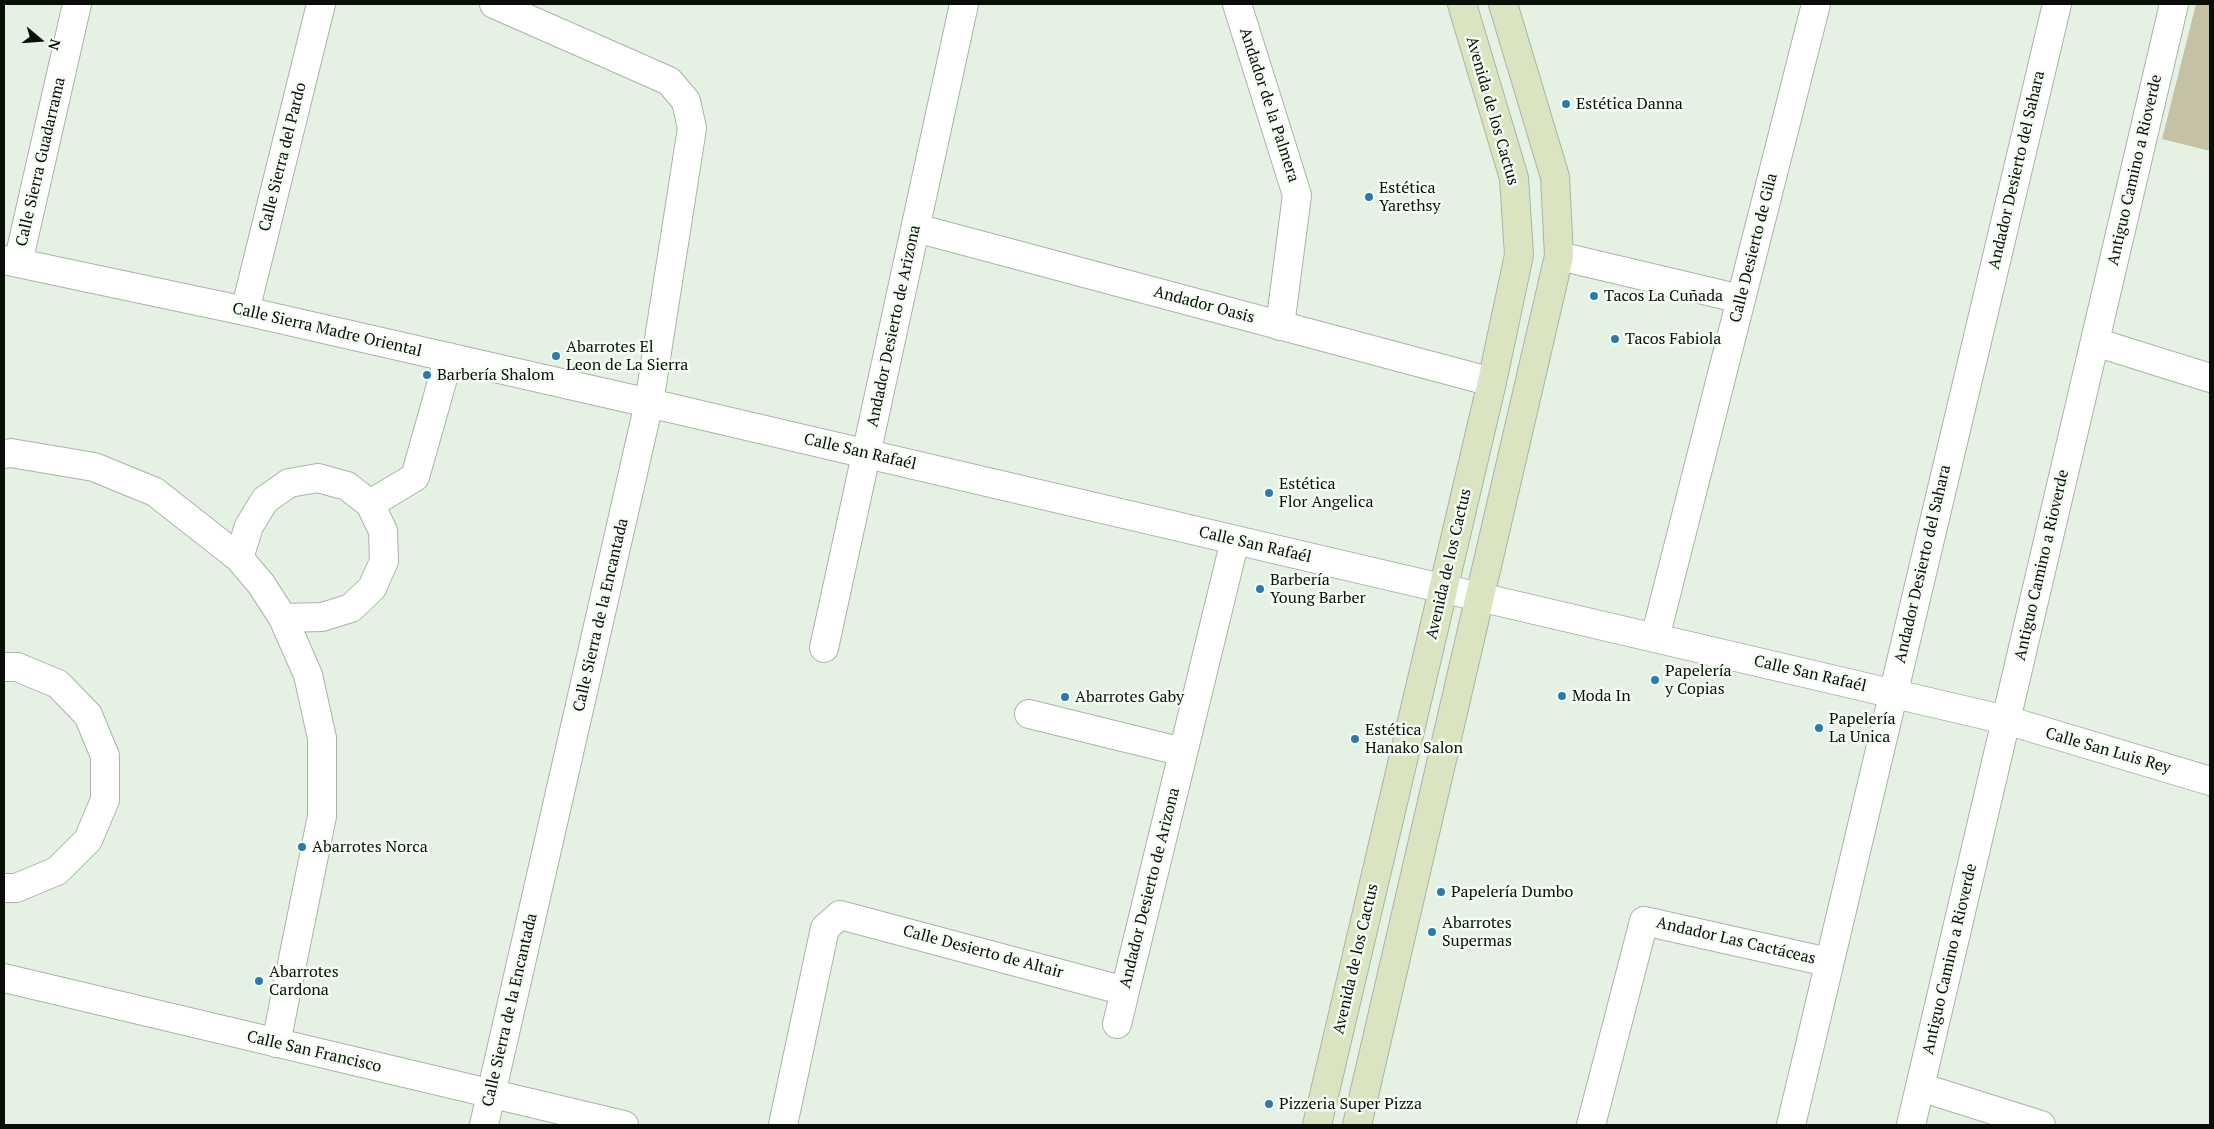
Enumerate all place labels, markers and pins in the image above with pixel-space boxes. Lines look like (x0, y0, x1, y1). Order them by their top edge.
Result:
place label: Estética Danna (1576, 94, 1683, 114)
marker: Estética Danna (1560, 98, 1572, 110)
place label: Estética Yarethsy (1379, 178, 1441, 216)
marker: Estética Yarethsy (1363, 191, 1375, 203)
place label: Tacos La Cuñada (1604, 286, 1723, 306)
marker: Tacos La Cuñada (1588, 290, 1600, 302)
place label: Tacos Fabiola (1625, 329, 1721, 349)
marker: Tacos Fabiola (1609, 333, 1621, 345)
place label: Abarrotes El Leon de La Sierra (566, 337, 688, 375)
marker: Abarrotes El Leon de La Sierra (550, 350, 562, 362)
place label: Barbería Shalom (437, 365, 554, 385)
marker: Barbería Shalom (421, 369, 433, 381)
place label: Estética Flor Angelica (1279, 474, 1373, 512)
marker: Estética Flor Angelica (1263, 487, 1275, 499)
place label: Barbería Young Barber (1270, 570, 1366, 608)
marker: Barbería Young Barber (1254, 583, 1266, 595)
place label: Papelería y Copias (1665, 661, 1732, 699)
marker: Papelería y Copias (1649, 674, 1661, 686)
place label: Moda In (1572, 686, 1631, 706)
place label: Abarrotes Gaby (1075, 687, 1184, 707)
marker: Moda In (1556, 690, 1568, 702)
marker: Abarrotes Gaby (1059, 691, 1071, 703)
place label: Papelería La Unica (1829, 709, 1896, 747)
place label: Estética Hanako Salon (1365, 720, 1463, 758)
marker: Papelería La Unica (1813, 722, 1825, 734)
marker: Estética Hanako Salon (1349, 733, 1361, 745)
place label: Abarrotes Norca (312, 837, 428, 857)
marker: Abarrotes Norca (296, 841, 308, 853)
place label: Papelería Dumbo (1451, 882, 1573, 902)
marker: Papelería Dumbo (1435, 886, 1447, 898)
place label: Abarrotes Supermas (1442, 913, 1512, 951)
marker: Abarrotes Supermas (1426, 926, 1438, 938)
place label: Abarrotes Cardona (269, 962, 339, 1000)
marker: Abarrotes Cardona (253, 975, 265, 987)
place label: Pizzeria Super Pizza (1279, 1094, 1422, 1114)
marker: Pizzeria Super Pizza (1263, 1098, 1275, 1110)

